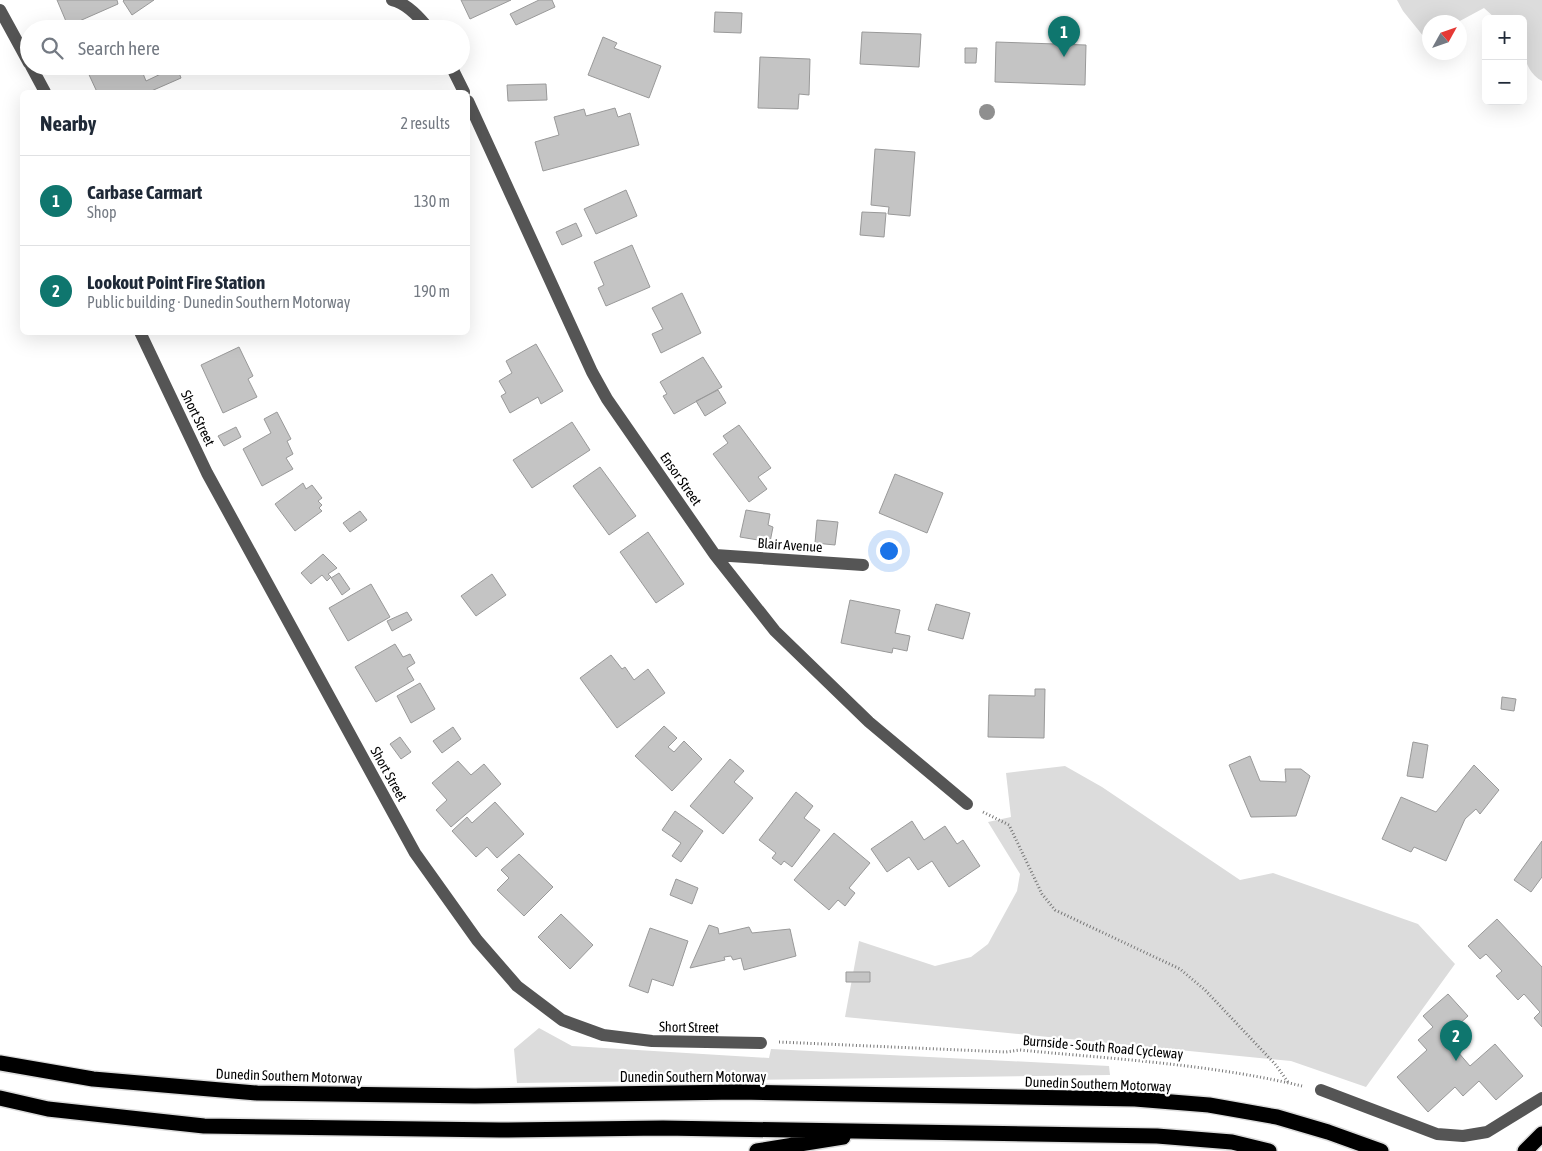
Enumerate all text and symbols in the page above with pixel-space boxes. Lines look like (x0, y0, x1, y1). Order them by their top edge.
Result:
north arrow (1422, 15, 1467, 60)
map controls (1482, 15, 1527, 105)
button: + (1482, 15, 1527, 60)
pin: 1 (1048, 16, 1080, 57)
search box (20, 20, 470, 75)
icon: search (38, 34, 66, 62)
text: Search here (78, 37, 160, 59)
button: − (1482, 60, 1527, 105)
text: Nearby (40, 111, 96, 135)
text: 2 results (400, 114, 450, 132)
text: Carbase Carmart (87, 181, 202, 203)
text: 1 (52, 192, 60, 210)
text: 130 m (414, 192, 450, 210)
text: Shop (87, 203, 117, 221)
text: Lookout Point Fire Station (87, 271, 265, 293)
text: 2 (52, 282, 60, 300)
text: 190 m (414, 282, 450, 300)
text: Public building · Dunedin Southern Motorway (87, 293, 350, 311)
street label: Short Street (178, 388, 218, 448)
street label: Ensor Street (657, 449, 705, 509)
street label: Blair Avenue (757, 535, 823, 555)
your location (876, 538, 902, 564)
street label: Short Street (367, 744, 411, 804)
street label: Short Street (659, 1018, 719, 1036)
pin: 2 (1440, 1020, 1472, 1061)
street label: Burnside - South Road Cycleway (1022, 1032, 1184, 1062)
street label: Dunedin Southern Motorway (215, 1065, 363, 1087)
street label: Dunedin Southern Motorway (620, 1069, 766, 1085)
street label: Dunedin Southern Motorway (1024, 1073, 1172, 1095)

